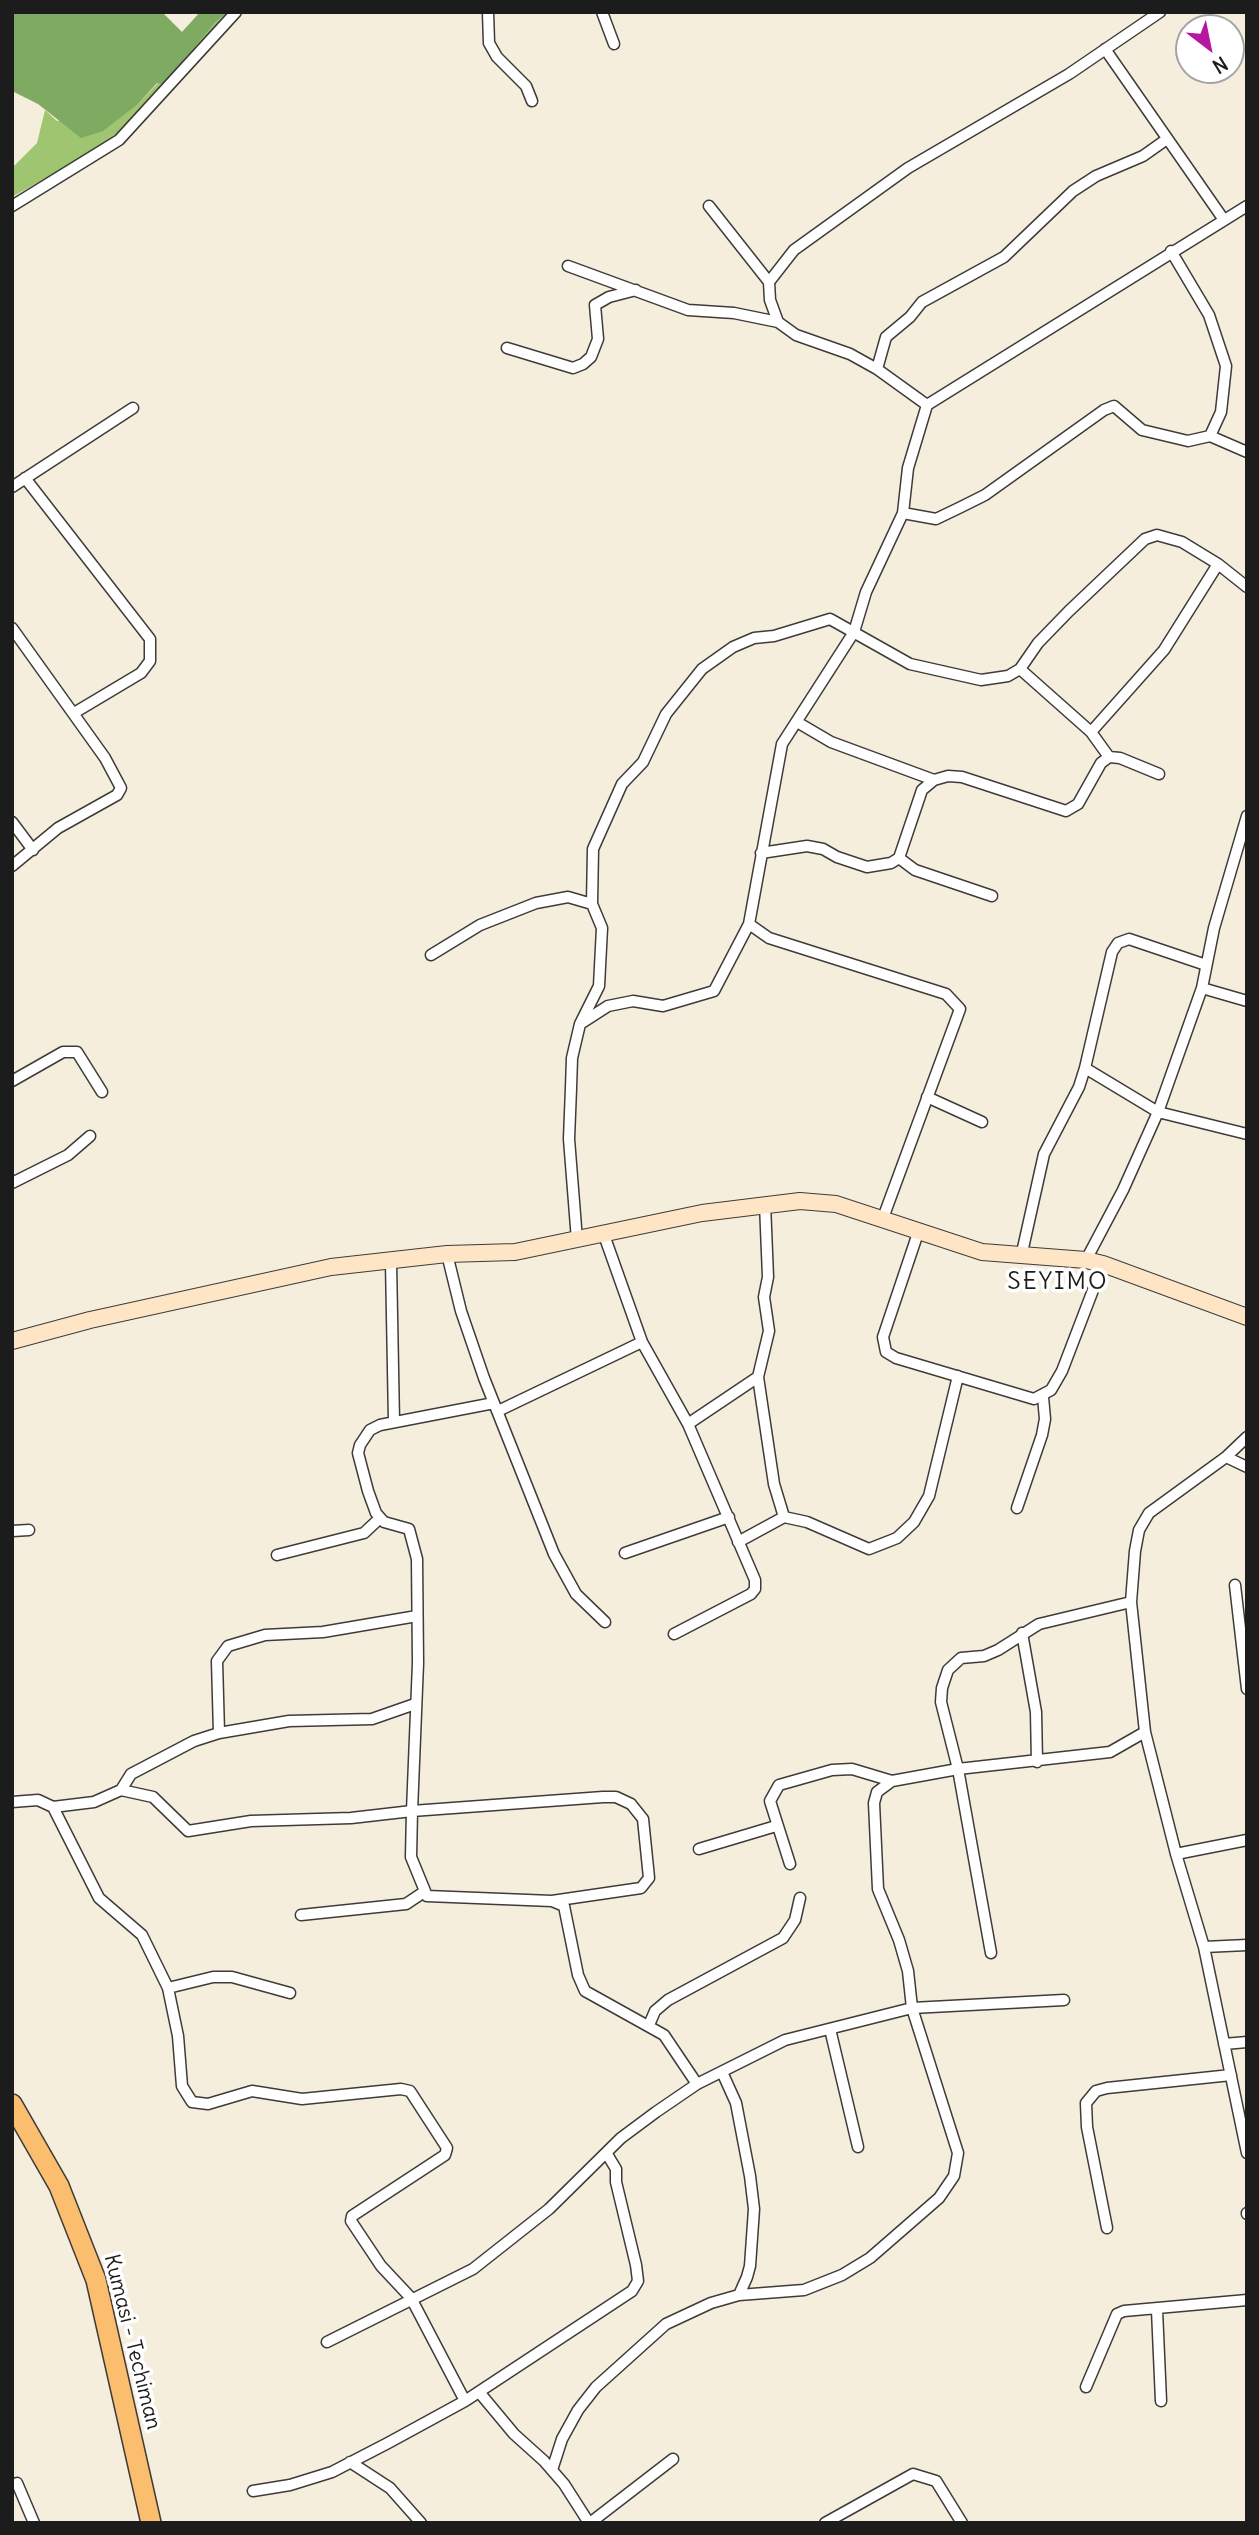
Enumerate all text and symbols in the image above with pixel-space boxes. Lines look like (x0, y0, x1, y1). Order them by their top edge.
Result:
north arrow (1175, 14, 1245, 84)
text: N (1208, 51, 1232, 79)
district label: SEYIMO (1008, 1268, 1108, 1296)
street label: Kumasi - Techiman (98, 2252, 166, 2432)

